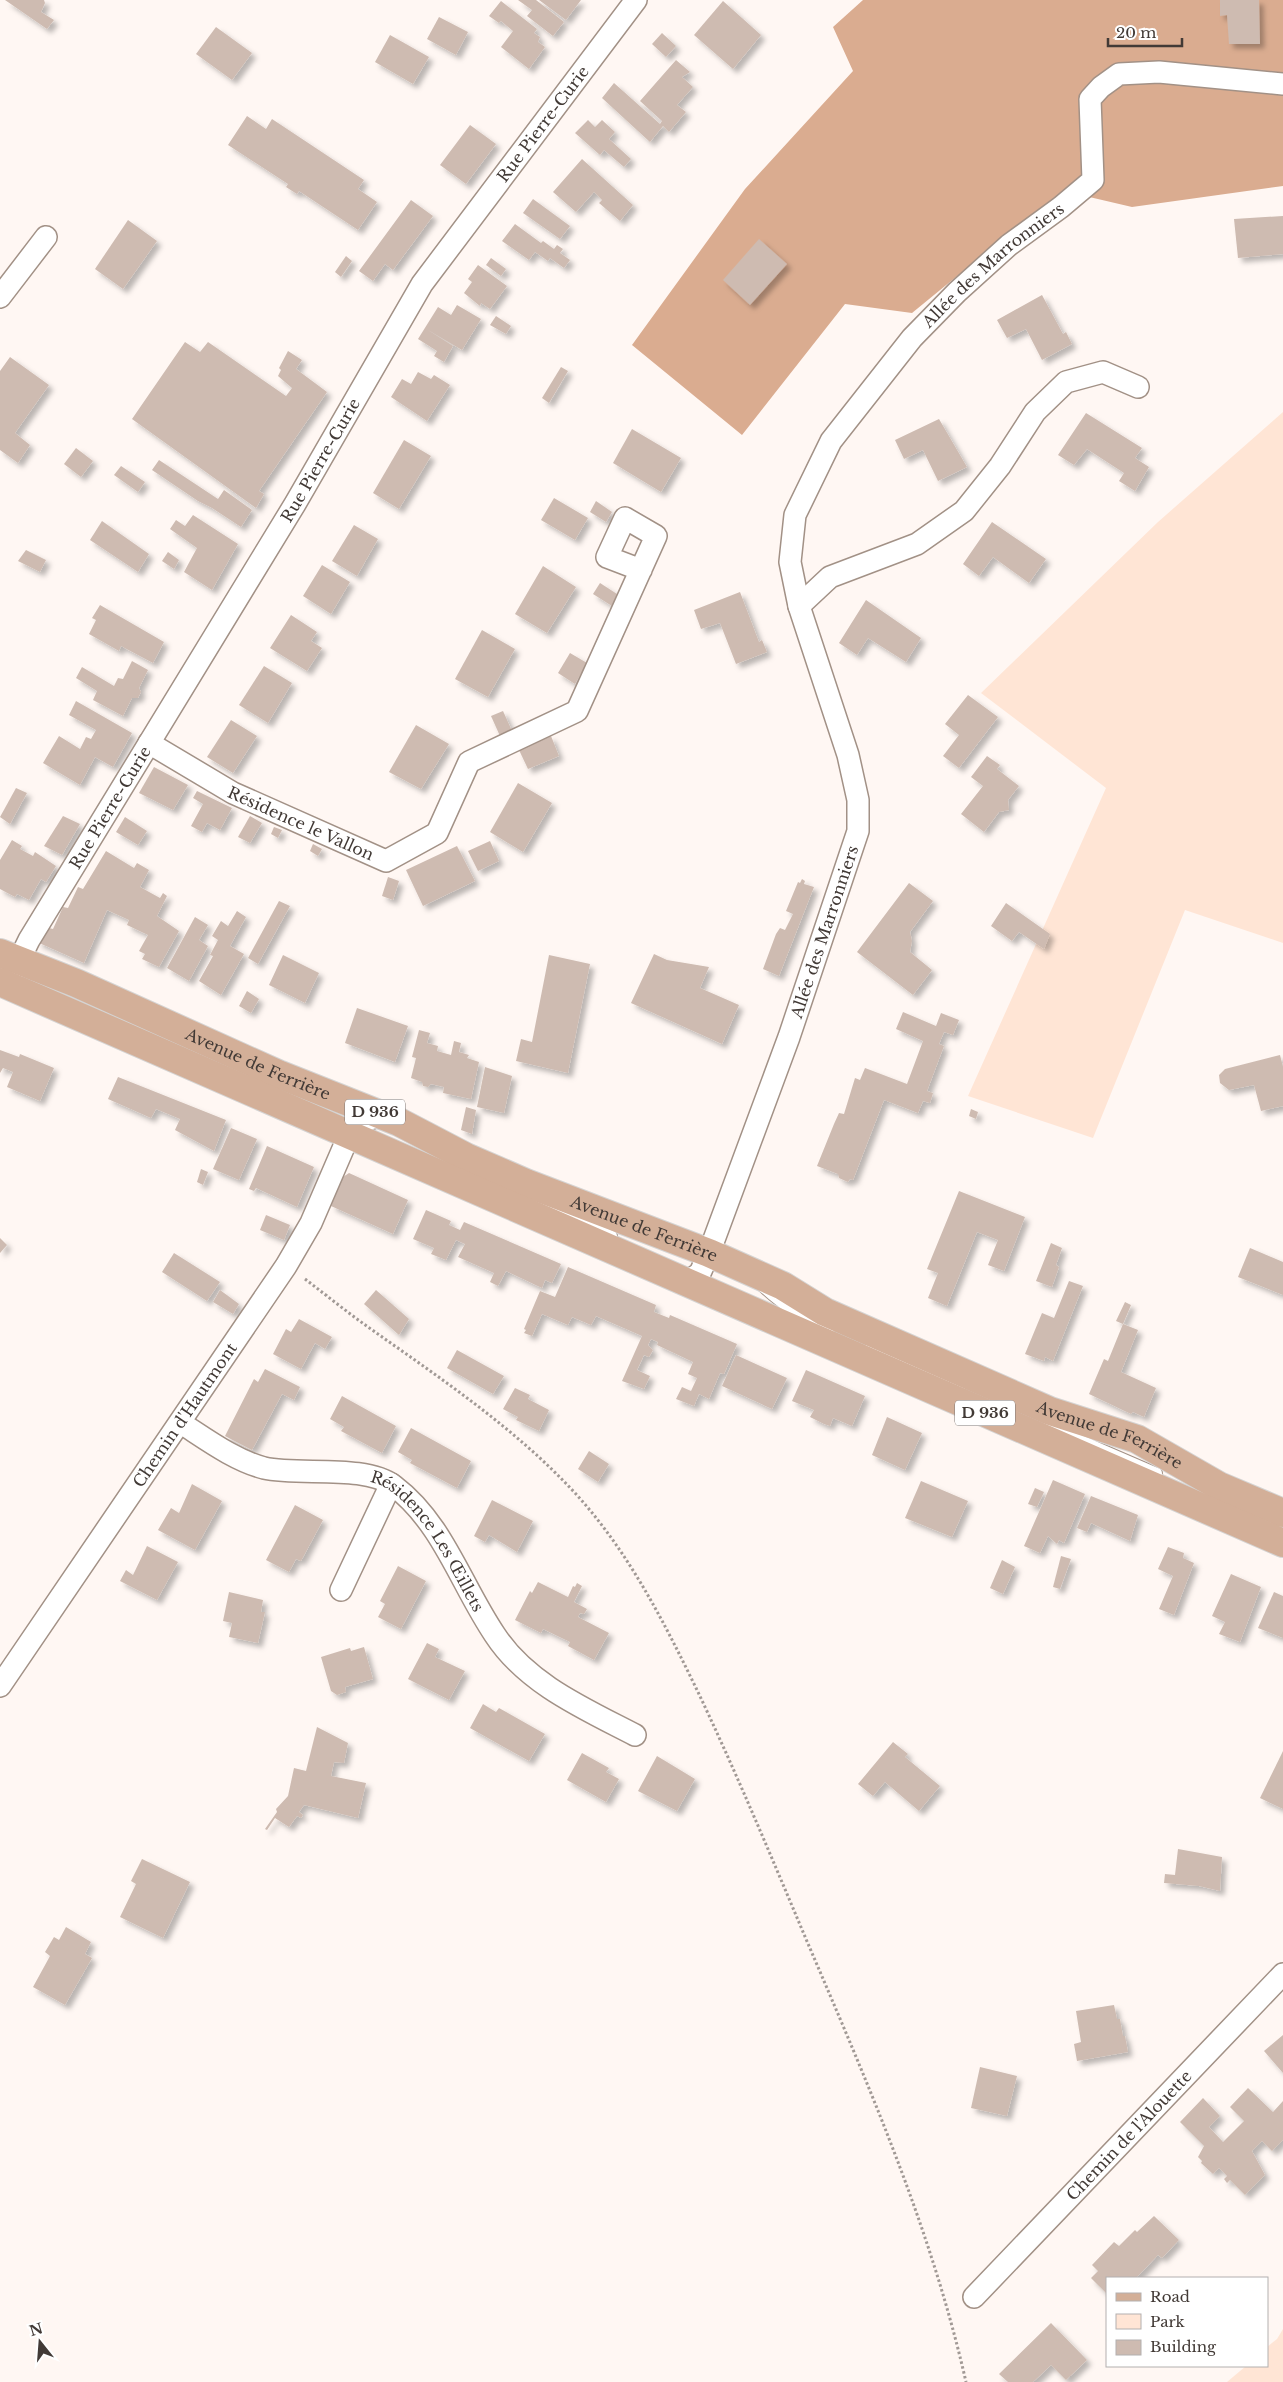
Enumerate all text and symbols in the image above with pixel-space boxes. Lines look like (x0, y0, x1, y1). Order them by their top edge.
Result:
scale bar (1108, 15, 1182, 47)
text: 20 m (1116, 23, 1156, 42)
street label: Rue Pierre-Curie (492, 62, 593, 186)
street label: Allée des Marronniers (917, 198, 1068, 332)
street label: Rue Pierre-Curie (276, 394, 364, 526)
street label: Rue Pierre-Curie (65, 742, 155, 873)
street label: Résidence le Vallon (225, 782, 377, 864)
street label: Allée des Marronniers (786, 843, 862, 1022)
street label: Avenue de Ferrière (182, 1023, 333, 1104)
road number: D 936 (345, 1100, 405, 1124)
street label: Avenue de Ferrière (567, 1191, 721, 1266)
street label: Chemin d'Hautmont (128, 1339, 241, 1491)
street label: Avenue de Ferrière (1033, 1396, 1186, 1473)
road number: D 936 (955, 1400, 1015, 1426)
street label: Résidence Les Œillets (368, 1466, 488, 1615)
street label: Chemin de l'Alouette (1062, 2066, 1196, 2204)
legend (1106, 2277, 1268, 2367)
text: Road (1150, 2287, 1190, 2306)
text: Park (1150, 2312, 1186, 2331)
north arrow (15, 2317, 65, 2367)
text: N (27, 2319, 45, 2340)
text: Building (1150, 2337, 1217, 2356)

